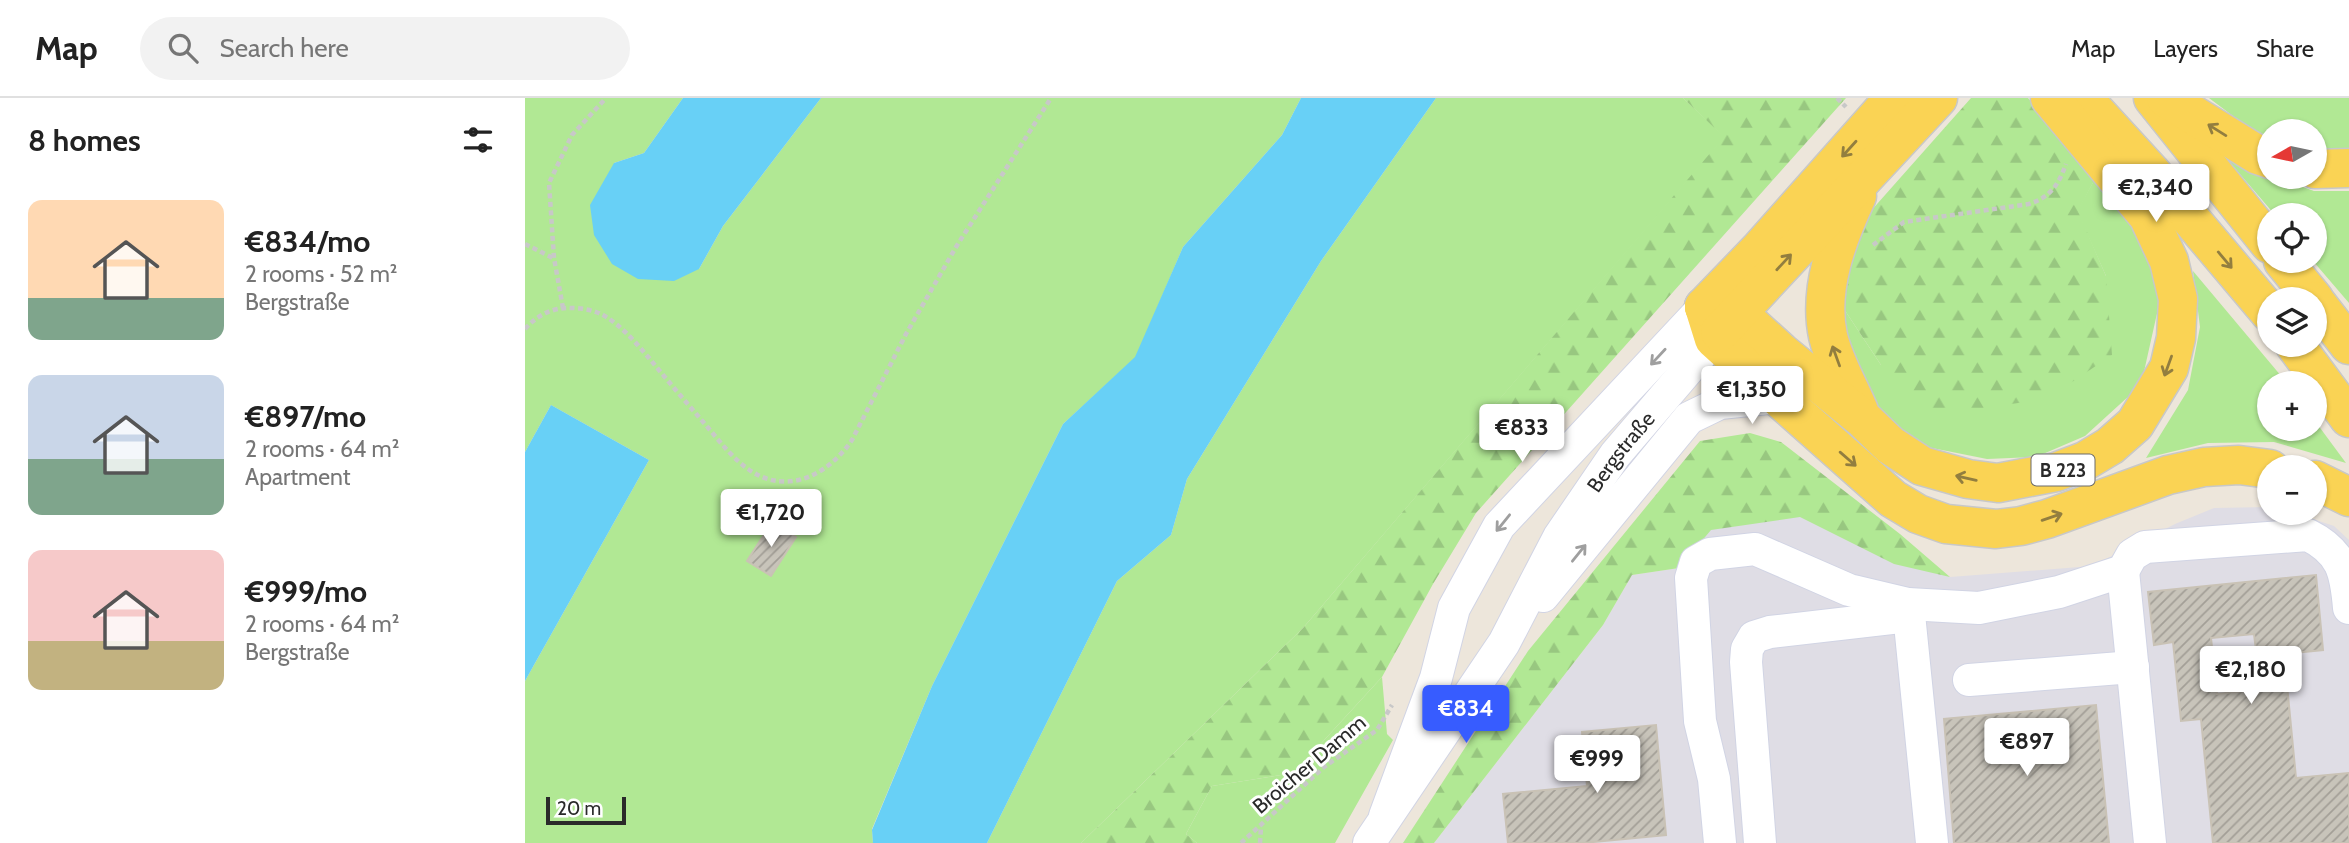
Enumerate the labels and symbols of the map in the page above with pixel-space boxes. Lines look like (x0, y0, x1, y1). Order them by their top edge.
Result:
north arrow (2257, 119, 2327, 189)
one-way arrow (2208, 122, 2228, 136)
one-way arrow (1841, 140, 1857, 158)
pin: €2,340 (2099, 164, 2213, 224)
one-way arrow (2217, 250, 2233, 268)
one-way arrow (1775, 254, 1792, 271)
one-way arrow (1828, 346, 1841, 368)
one-way arrow (1649, 348, 1666, 365)
one-way arrow (2161, 355, 2173, 376)
pin: €1,350 (1695, 366, 1809, 426)
pin: €833 (1481, 404, 1563, 464)
street label: Bergstraße (1581, 406, 1660, 497)
one-way arrow (1839, 450, 1856, 467)
road number: B 223 (2031, 454, 2095, 486)
one-way arrow (1955, 471, 1978, 484)
pin: €1,720 (714, 490, 828, 549)
one-way arrow (2041, 510, 2063, 522)
one-way arrow (1495, 514, 1511, 532)
one-way arrow (1571, 544, 1586, 562)
pin: €2,180 (2194, 646, 2308, 706)
pin: €834 (1425, 686, 1507, 745)
street label: Broicher Damm (1247, 709, 1371, 819)
pin: €897 (1986, 718, 2068, 778)
pin: €999 (1556, 736, 1638, 795)
scale bar (546, 794, 627, 826)

